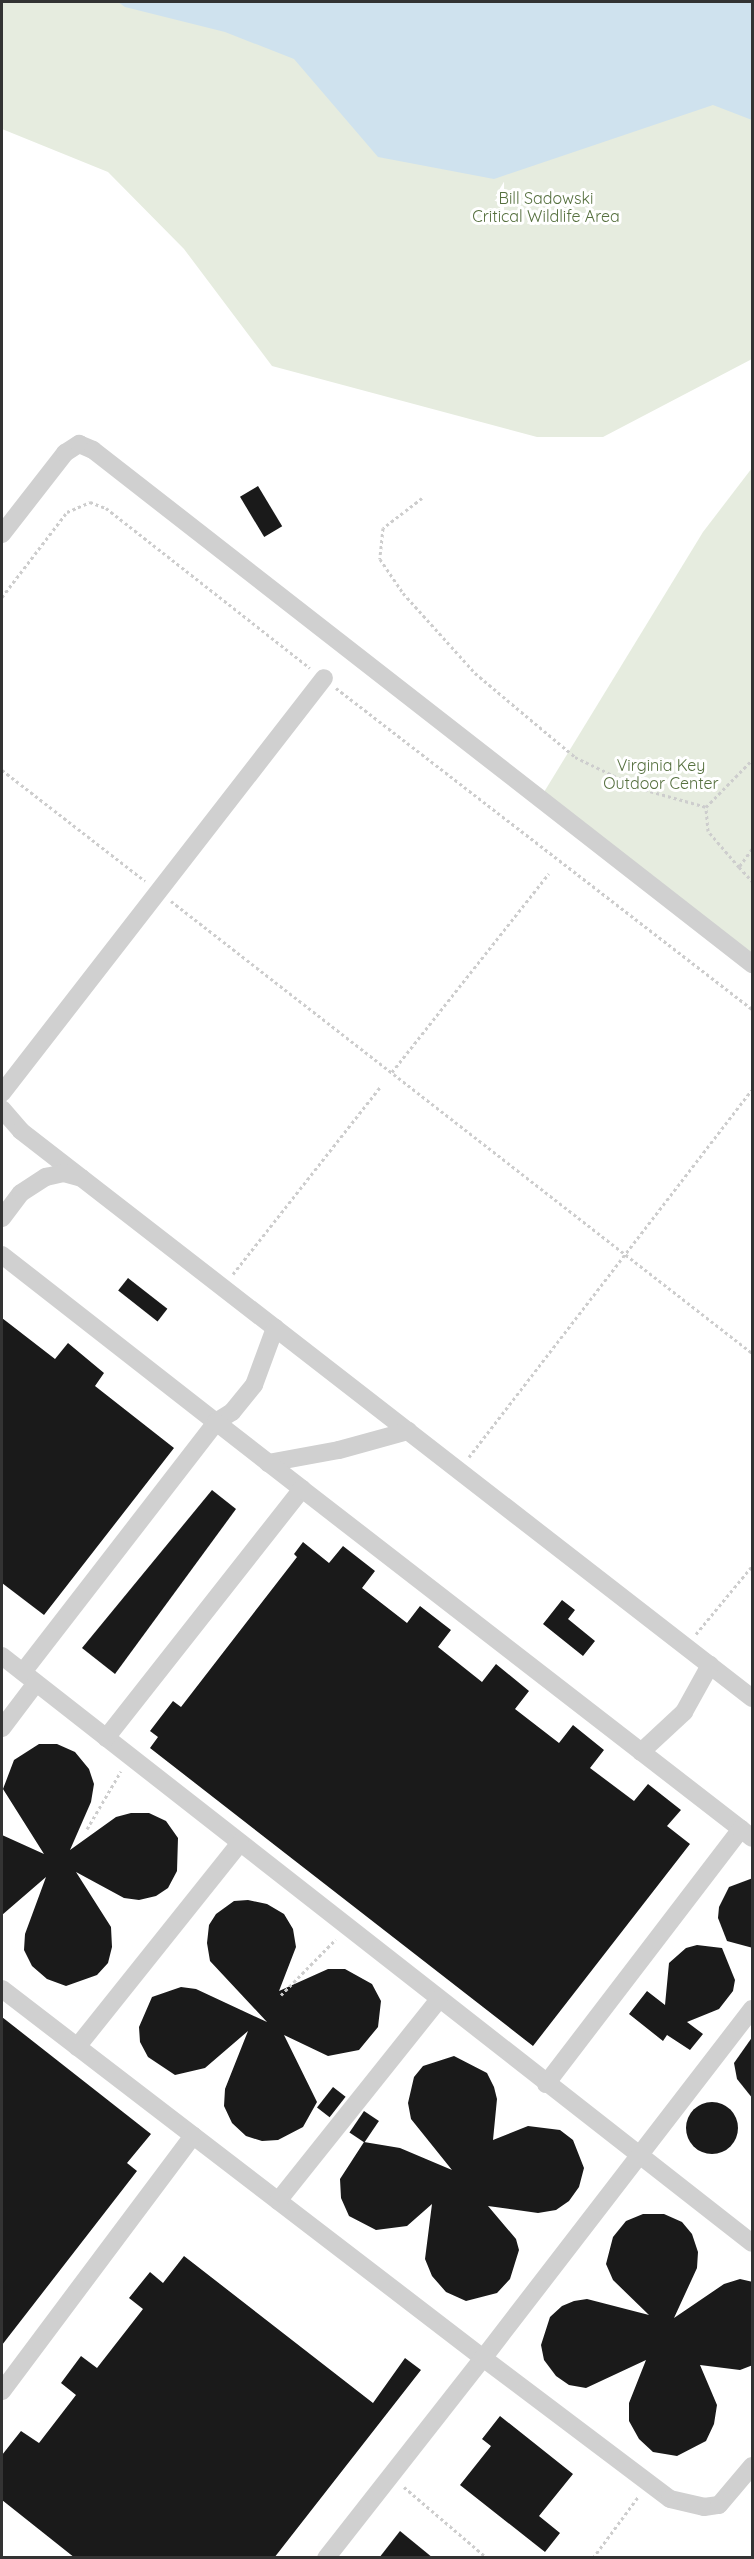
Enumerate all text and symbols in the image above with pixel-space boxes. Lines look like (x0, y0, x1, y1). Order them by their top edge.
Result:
park label: Bill Sadowski Critical Wildlife Area (472, 188, 620, 226)
park label: Virginia Key Outdoor Center (603, 755, 719, 793)

